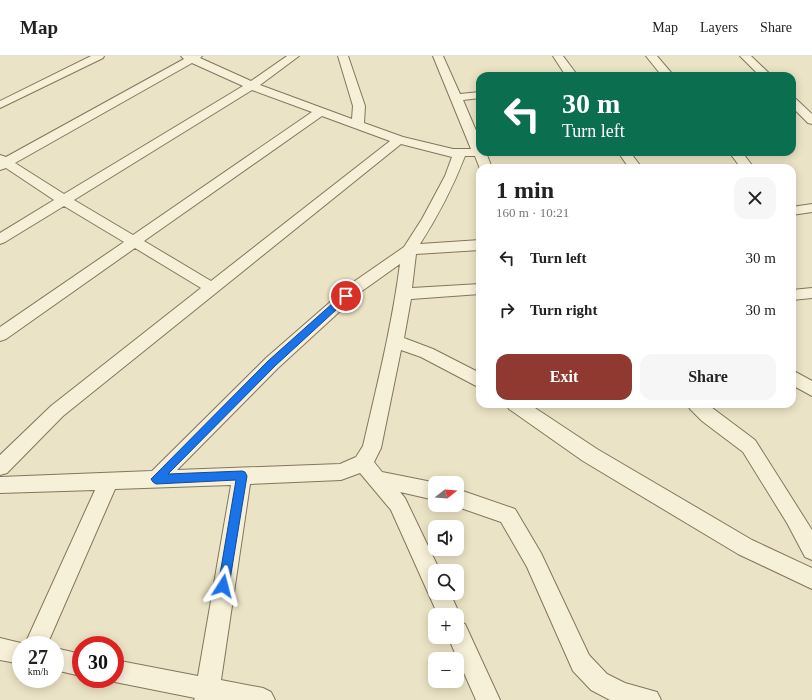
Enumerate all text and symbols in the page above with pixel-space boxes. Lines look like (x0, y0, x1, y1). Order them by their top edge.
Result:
text: Map (20, 17, 58, 38)
text: Map (652, 20, 678, 35)
text: Layers (700, 20, 738, 35)
text: Share (760, 20, 792, 35)
icon: left (496, 88, 548, 140)
text: 30 m (562, 88, 620, 119)
text: Turn left (562, 121, 625, 141)
text: 1 min (496, 177, 554, 203)
button: close (734, 177, 776, 219)
text: 160 m · 10:21 (496, 205, 569, 220)
icon: left (496, 247, 518, 269)
text: Turn left (530, 250, 587, 266)
text: 30 m (746, 250, 776, 266)
pin (329, 279, 363, 313)
icon: arrive (335, 285, 357, 307)
icon: right (496, 299, 518, 321)
text: Turn right (530, 302, 597, 318)
text: 30 m (746, 302, 776, 318)
button: Exit (496, 354, 632, 400)
button: Share (640, 354, 776, 400)
north arrow (428, 476, 464, 512)
map controls (428, 476, 464, 688)
button: sound (428, 520, 464, 556)
button: search (428, 564, 464, 600)
position arrow (202, 565, 244, 607)
button: + (428, 608, 464, 644)
speed limit sign: 30 (72, 636, 124, 688)
text: 27 (28, 646, 48, 668)
button: − (428, 652, 464, 688)
text: km/h (28, 666, 48, 677)

